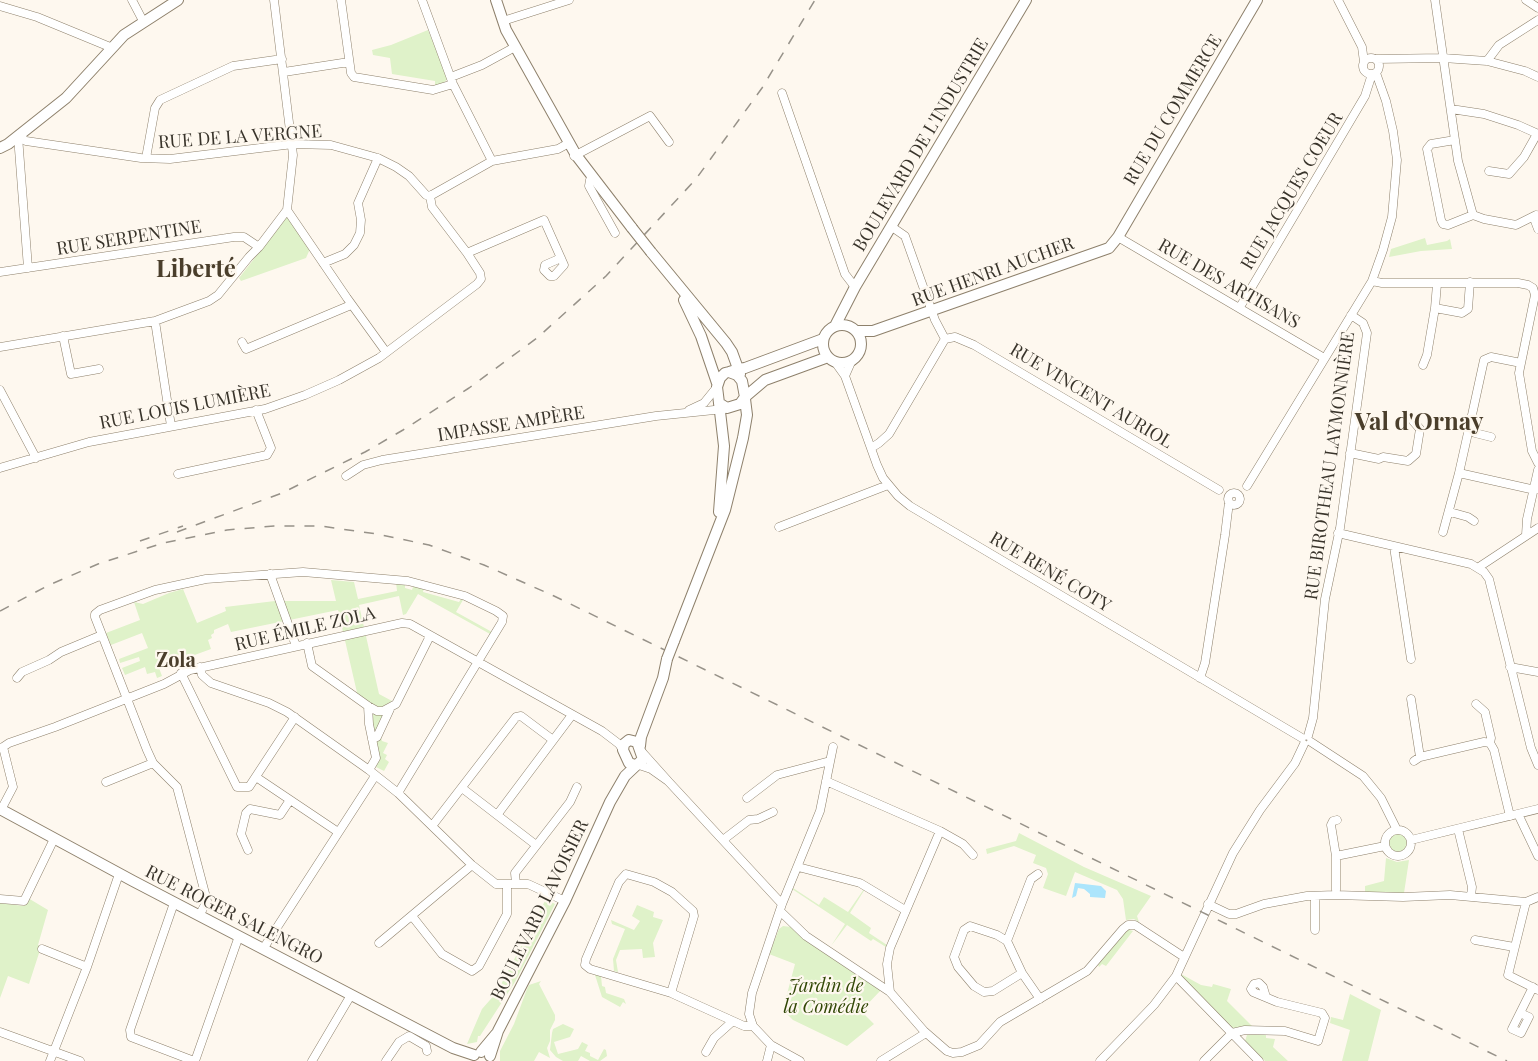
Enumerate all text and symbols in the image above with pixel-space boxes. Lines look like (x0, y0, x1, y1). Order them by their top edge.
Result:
street label: RUE DU COMMERCE (1119, 31, 1227, 189)
street label: BOULEVARD DE L'INDUSTRIE (849, 35, 993, 255)
street label: RUE JACQUES COEUR (1236, 108, 1348, 274)
street label: RUE DE LA VERGNE (157, 120, 323, 154)
street label: RUE SERPENTINE (55, 216, 203, 260)
street label: RUE HENRI AUCHER (909, 233, 1077, 311)
street label: RUE DES ARTISANS (1154, 235, 1304, 333)
district label: Liberté (156, 256, 236, 284)
street label: RUE BIROTHEAU LAYMONNIÈRE (1300, 330, 1360, 602)
street label: RUE VINCENT AURIOL (1006, 339, 1176, 453)
street label: RUE LOUIS LUMIÈRE (98, 380, 272, 434)
street label: IMPASSE AMPÈRE (436, 402, 586, 446)
district label: Val d'Ornay (1355, 409, 1483, 437)
street label: RUE RENÉ COTY (985, 527, 1115, 617)
street label: RUE ÉMILE ZOLA (232, 602, 378, 656)
district label: Zola (156, 649, 196, 673)
street label: BOULEVARD LAVOISIER (487, 816, 593, 1004)
street label: RUE ROGER SALENGRO (142, 861, 326, 969)
park label: Jardin de la Comédie (784, 975, 868, 1018)

